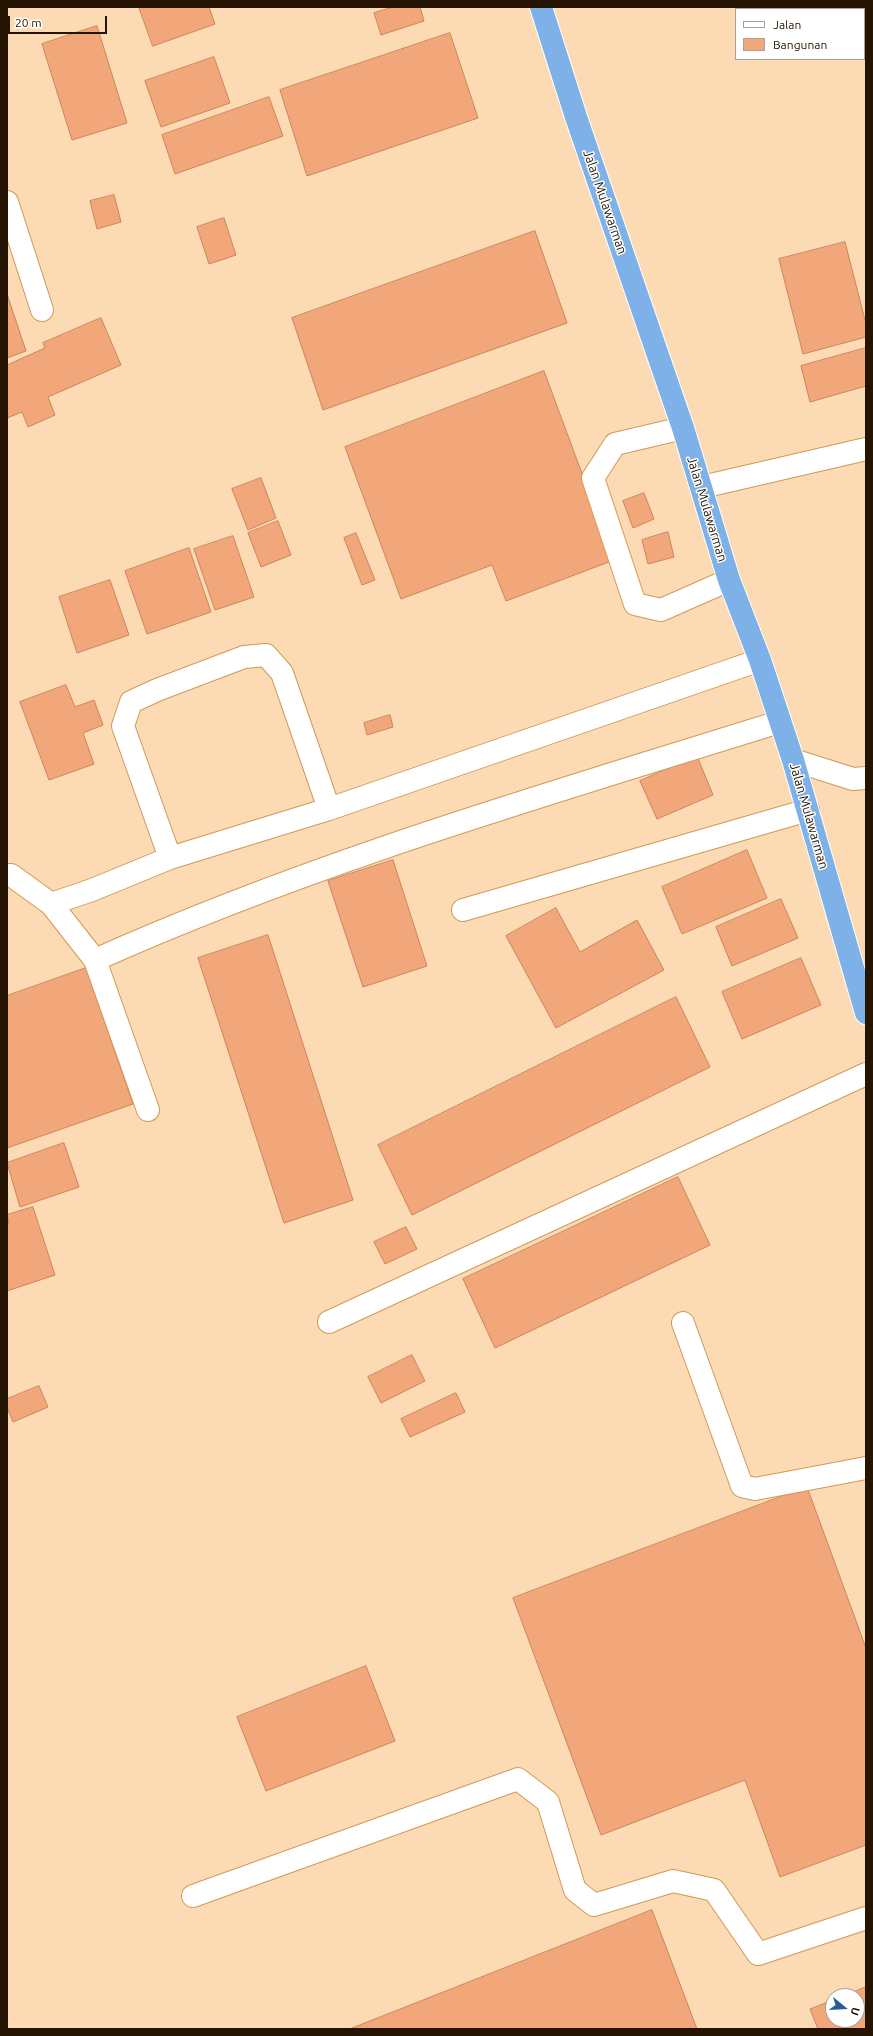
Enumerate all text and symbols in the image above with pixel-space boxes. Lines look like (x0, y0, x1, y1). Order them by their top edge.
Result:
scale bar (10, 8, 109, 34)
legend (735, 8, 865, 60)
text: 20 m (15, 16, 42, 29)
text: Jalan (773, 18, 801, 31)
text: Bangunan (773, 38, 827, 51)
street label: Jalan Mulawarman (580, 148, 630, 256)
street label: Jalan Mulawarman (684, 454, 730, 564)
street label: Jalan Mulawarman (786, 761, 832, 871)
north arrow (825, 1988, 865, 2028)
text: U (849, 2006, 862, 2017)

